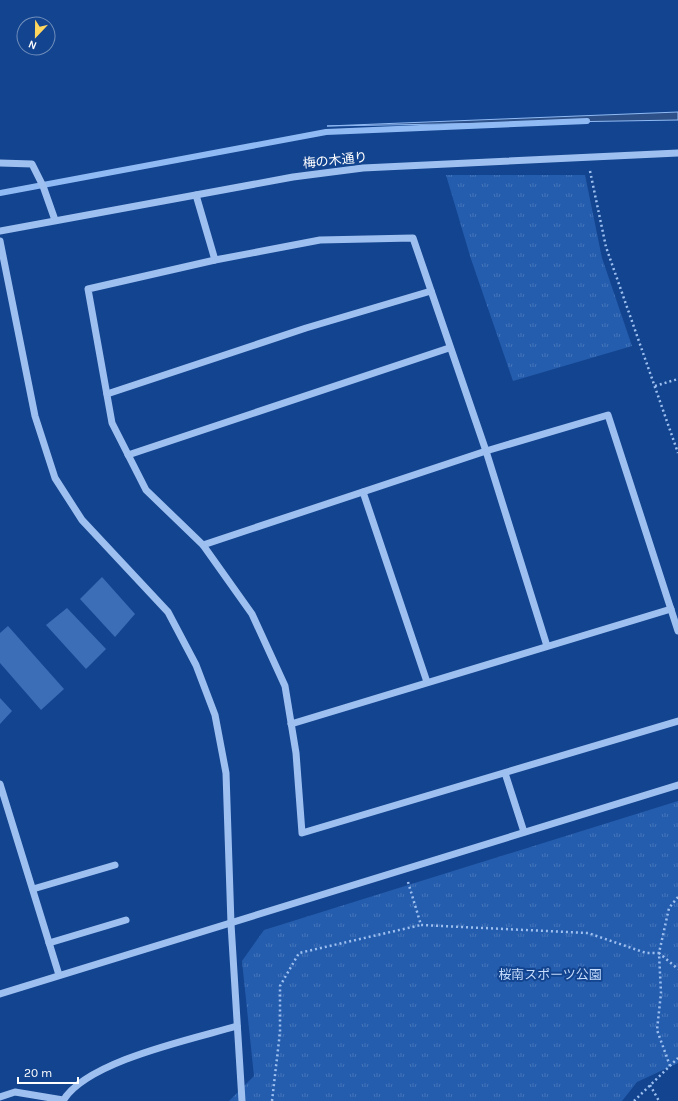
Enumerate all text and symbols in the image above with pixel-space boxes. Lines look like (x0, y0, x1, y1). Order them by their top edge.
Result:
north arrow (16, 16, 56, 56)
text: N (26, 37, 39, 52)
street label: 梅の木通り (302, 149, 368, 171)
park label: 桜南スポーツ公園 (498, 967, 602, 982)
scale bar (18, 1059, 78, 1085)
text: 20 m (24, 1066, 52, 1080)

